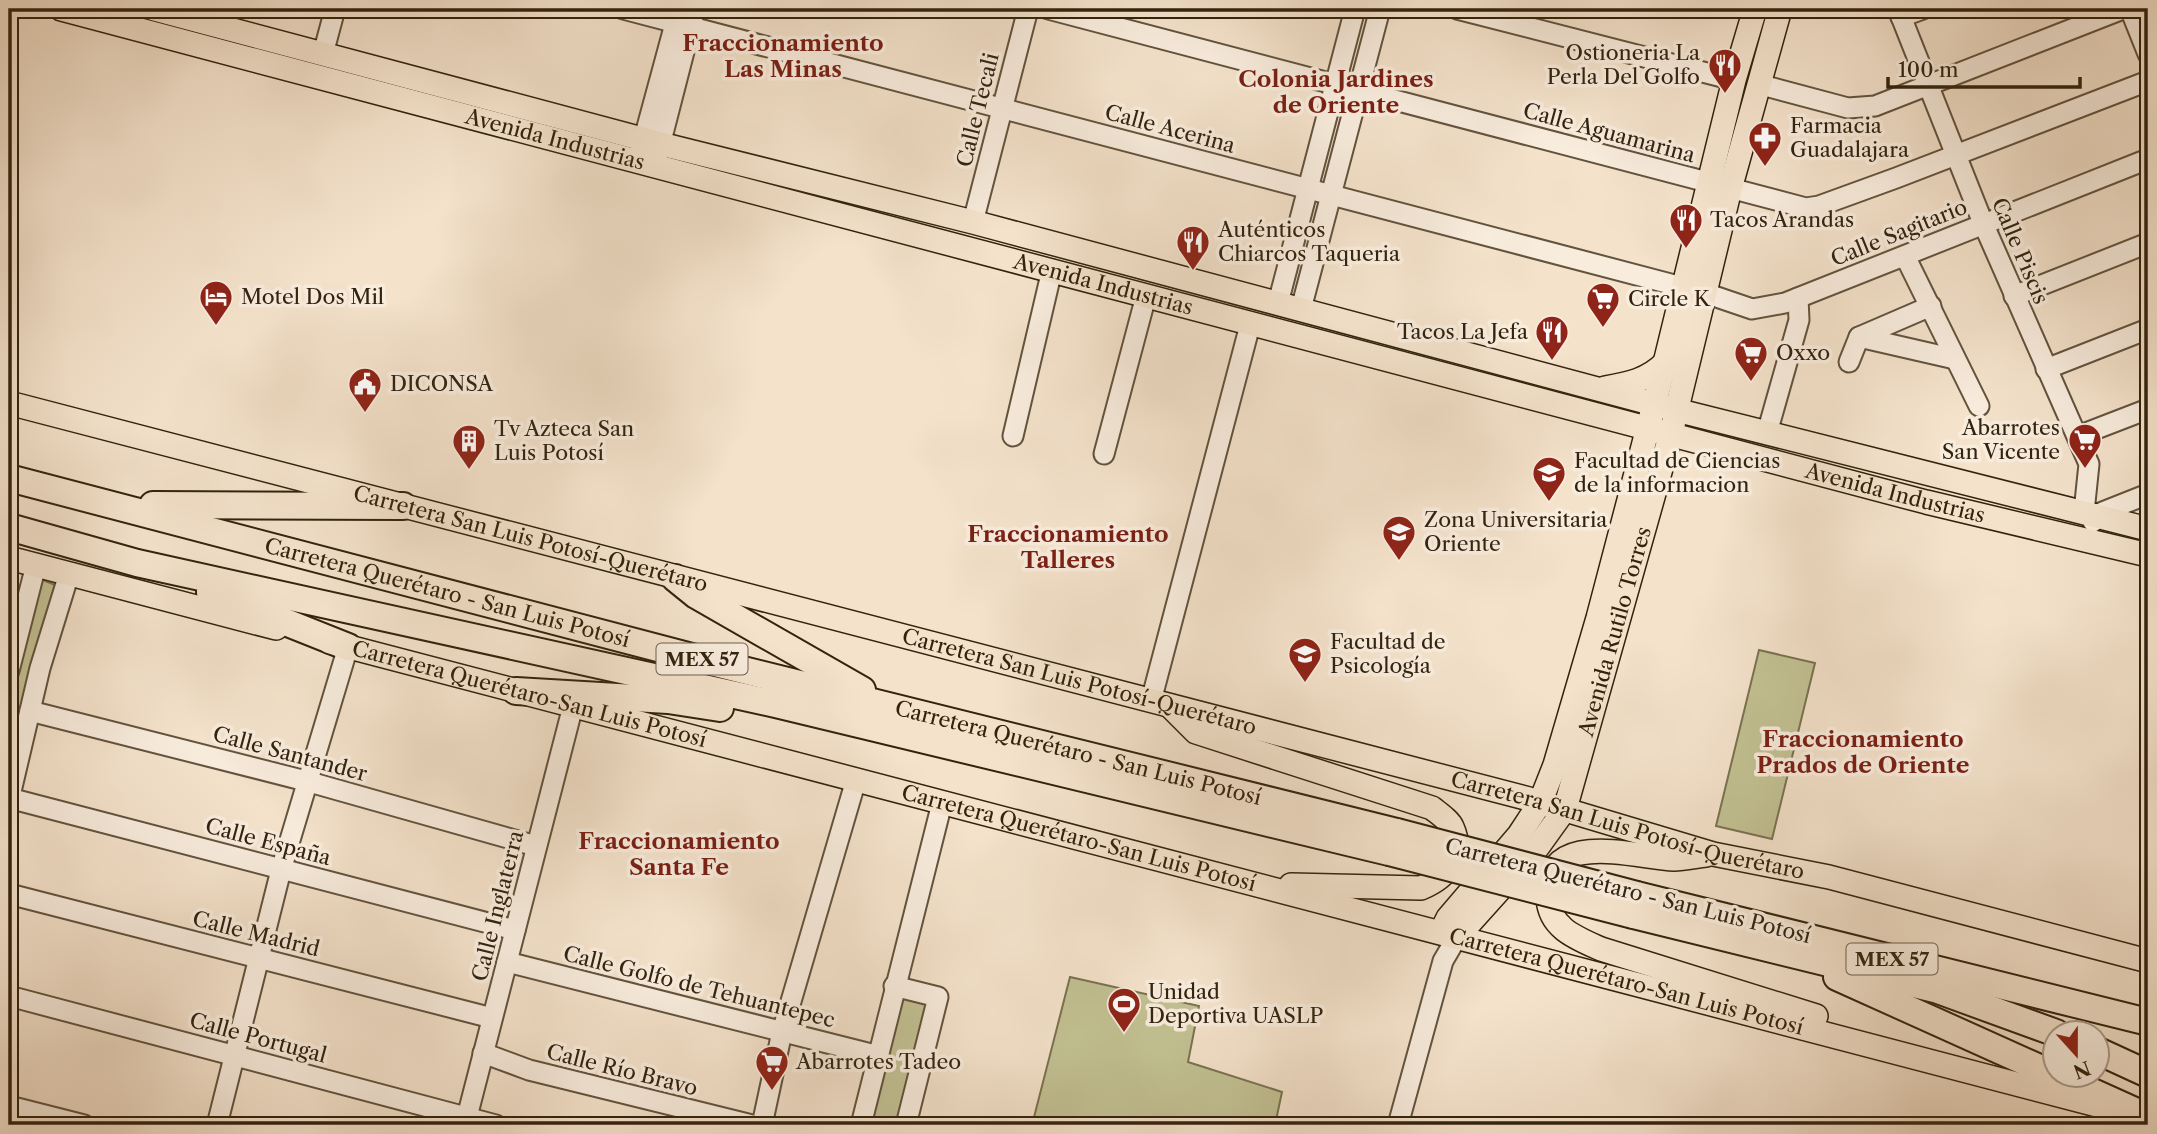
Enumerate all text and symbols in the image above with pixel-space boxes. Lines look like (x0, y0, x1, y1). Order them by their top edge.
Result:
district label: Fraccionamiento Las Minas (682, 29, 884, 83)
place label: Ostioneria La Perla Del Golfo (1547, 40, 1701, 89)
restaurant icon: Ostioneria La Perla Del Golfo (1706, 46, 1744, 95)
scale bar (1888, 46, 2080, 90)
street label: Calle Tecali (951, 50, 1004, 170)
text: 100 m (1898, 57, 1959, 82)
district label: Colonia Jardines de Oriente (1238, 65, 1434, 119)
street label: Calle Aguamarina (1520, 98, 1699, 168)
street label: Calle Acerina (1102, 99, 1239, 158)
street label: Avenida Industrias (462, 103, 647, 175)
place label: Farmacia Guadalajara (1790, 113, 1910, 162)
pharmacy icon: Farmacia Guadalajara (1746, 119, 1784, 168)
street label: Calle Sagitario (1827, 194, 1971, 271)
street label: Calle Piscis (1987, 194, 2054, 308)
restaurant icon: Tacos Arandas (1667, 201, 1705, 250)
place label: Tacos Arandas (1710, 207, 1854, 232)
place label: Auténticos Chiarcos Taqueria (1217, 217, 1401, 266)
restaurant icon: Auténticos Chiarcos Taqueria (1174, 223, 1212, 272)
street label: Avenida Industrias (1010, 248, 1196, 320)
hotel icon: Motel Dos Mil (197, 278, 235, 327)
supermarket icon: Circle K (1584, 280, 1622, 329)
place label: Motel Dos Mil (241, 284, 384, 309)
place label: Circle K (1628, 286, 1711, 311)
restaurant icon: Tacos La Jefa (1533, 313, 1571, 362)
place label: Tacos La Jefa (1397, 319, 1529, 344)
supermarket icon: Oxxo (1732, 334, 1770, 383)
place label: Oxxo (1776, 340, 1830, 365)
public building icon: DICONSA (346, 365, 384, 414)
place label: DICONSA (390, 371, 493, 396)
place label: Abarrotes San Vicente (1942, 415, 2060, 464)
place label: Tv Azteca San Luis Potosí (494, 416, 634, 465)
supermarket icon: Abarrotes San Vicente (2066, 421, 2104, 470)
building icon: Tv Azteca San Luis Potosí (450, 422, 488, 471)
place label: Facultad de Ciencias de la informacion (1574, 448, 1780, 497)
school or university icon: Facultad de Ciencias de la informacion (1530, 454, 1568, 503)
street label: Avenida Industrias (1802, 457, 1988, 528)
street label: Carretera San Luis Potosí-Querétaro (351, 480, 711, 597)
place label: Zona Universitaria Oriente (1424, 507, 1608, 556)
school or university icon: Zona Universitaria Oriente (1380, 513, 1418, 562)
district label: Fraccionamiento Talleres (967, 520, 1169, 574)
street label: Avenida Rutilo Torres (1573, 524, 1656, 740)
street label: Carretera Querétaro - San Luis Potosí (262, 533, 633, 652)
street label: Carretera San Luis Potosí-Querétaro (900, 623, 1259, 739)
place label: Facultad de Psicología (1330, 629, 1446, 678)
street label: Carretera Querétaro-San Luis Potosí (350, 635, 709, 752)
school or university icon: Facultad de Psicología (1286, 635, 1324, 684)
road number: MEX 57 (656, 644, 748, 674)
street label: Carretera Querétaro - San Luis Potosí (893, 695, 1264, 810)
street label: Calle Santander (210, 721, 370, 786)
district label: Fraccionamiento Prados de Oriente (1757, 725, 1970, 779)
street label: Carretera San Luis Potosí-Querétaro (1448, 766, 1807, 884)
street label: Carretera Querétaro-San Luis Potosí (899, 779, 1259, 896)
street label: Calle España (203, 813, 334, 870)
street label: Calle Inglaterra (467, 827, 529, 984)
district label: Fraccionamiento Santa Fe (578, 827, 780, 881)
street label: Carretera Querétaro - San Luis Potosí (1443, 833, 1814, 948)
street label: Calle Madrid (190, 906, 322, 961)
street label: Carretera Querétaro-San Luis Potosí (1447, 923, 1806, 1040)
street label: Calle Golfo de Tehuantepec (561, 941, 838, 1032)
road number: MEX 57 (1846, 944, 1938, 974)
place label: Unidad Deportiva UASLP (1148, 979, 1324, 1028)
sports icon: Unidad Deportiva UASLP (1105, 985, 1143, 1034)
street label: Calle Portugal (187, 1007, 329, 1068)
north arrow (2042, 1018, 2112, 1088)
street label: Calle Río Bravo (544, 1039, 700, 1100)
supermarket icon: Abarrotes Tadeo (753, 1043, 791, 1092)
place label: Abarrotes Tadeo (795, 1049, 961, 1074)
text: N (2070, 1056, 2094, 1083)

